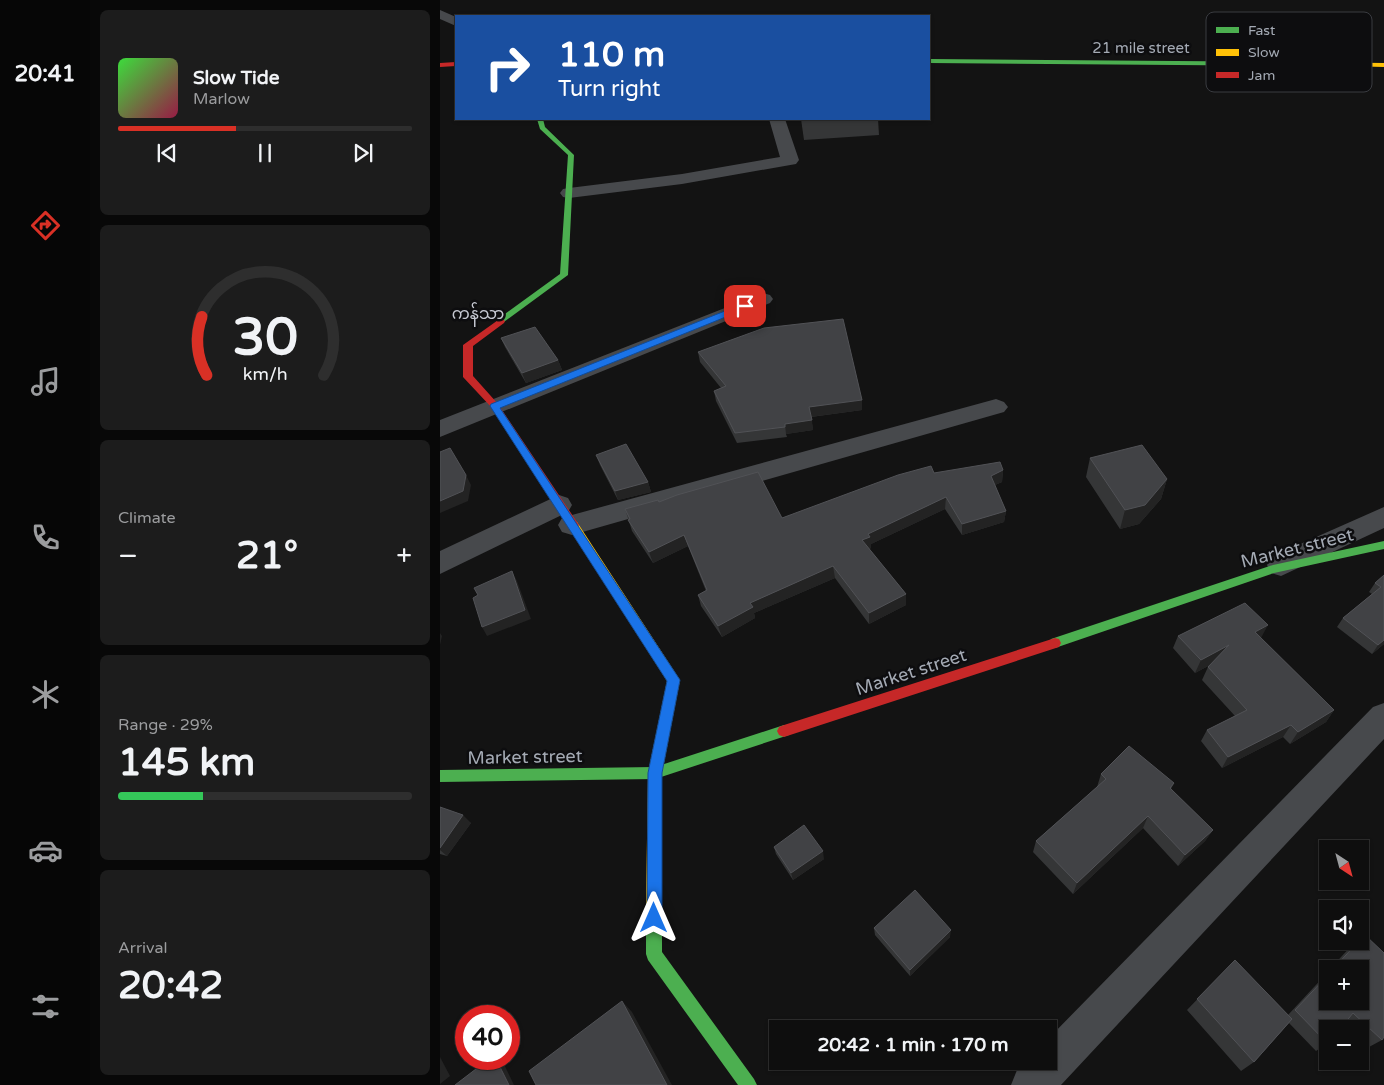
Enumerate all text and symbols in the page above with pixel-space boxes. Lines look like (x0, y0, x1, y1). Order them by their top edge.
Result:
legend (1206, 12, 1372, 92)
text: Fast (1248, 22, 1276, 39)
text: 110 m (558, 34, 665, 76)
icon: right (475, 35, 540, 100)
street label: 21 mile street (1092, 39, 1190, 57)
text: Slow (1248, 44, 1280, 61)
text: 20:41 (15, 61, 75, 87)
text: Slow Tide (193, 67, 280, 89)
text: Jam (1248, 67, 1275, 84)
text: Turn right (558, 76, 660, 102)
text: Marlow (193, 89, 250, 109)
icon: previous (153, 139, 181, 167)
icon: pause (251, 139, 279, 167)
icon: next (349, 139, 377, 167)
icon: directions (28, 208, 63, 243)
pin (724, 285, 766, 327)
icon: arrive (731, 292, 759, 320)
district label: ကန်သာ (452, 302, 504, 327)
text: 30 (232, 306, 298, 369)
icon: music (28, 364, 63, 399)
text: km/h (243, 364, 287, 385)
text: Climate (118, 508, 176, 528)
icon: phone (28, 520, 63, 555)
street label: Market street (1238, 523, 1356, 573)
text: 21° (236, 533, 298, 579)
text: − (118, 539, 138, 573)
text: + (396, 539, 412, 573)
street label: Market street (853, 644, 969, 700)
icon: climate (28, 677, 63, 712)
text: Range · 29% (118, 715, 213, 735)
text: 145 km (118, 740, 255, 786)
street label: Market street (467, 745, 583, 769)
icon: car (28, 833, 63, 868)
north arrow (1319, 840, 1369, 890)
map controls (1319, 840, 1369, 1070)
position arrow (627, 891, 679, 943)
button: sound (1319, 900, 1369, 950)
text: Arrival (118, 938, 167, 958)
button: + (1319, 960, 1369, 1010)
text: 20:42 (118, 963, 223, 1009)
icon: filters (28, 989, 63, 1024)
speed limit sign: 40 (455, 1005, 520, 1070)
button: − (1319, 1020, 1369, 1070)
text: 20:42 · 1 min · 170 m (817, 1034, 1009, 1056)

